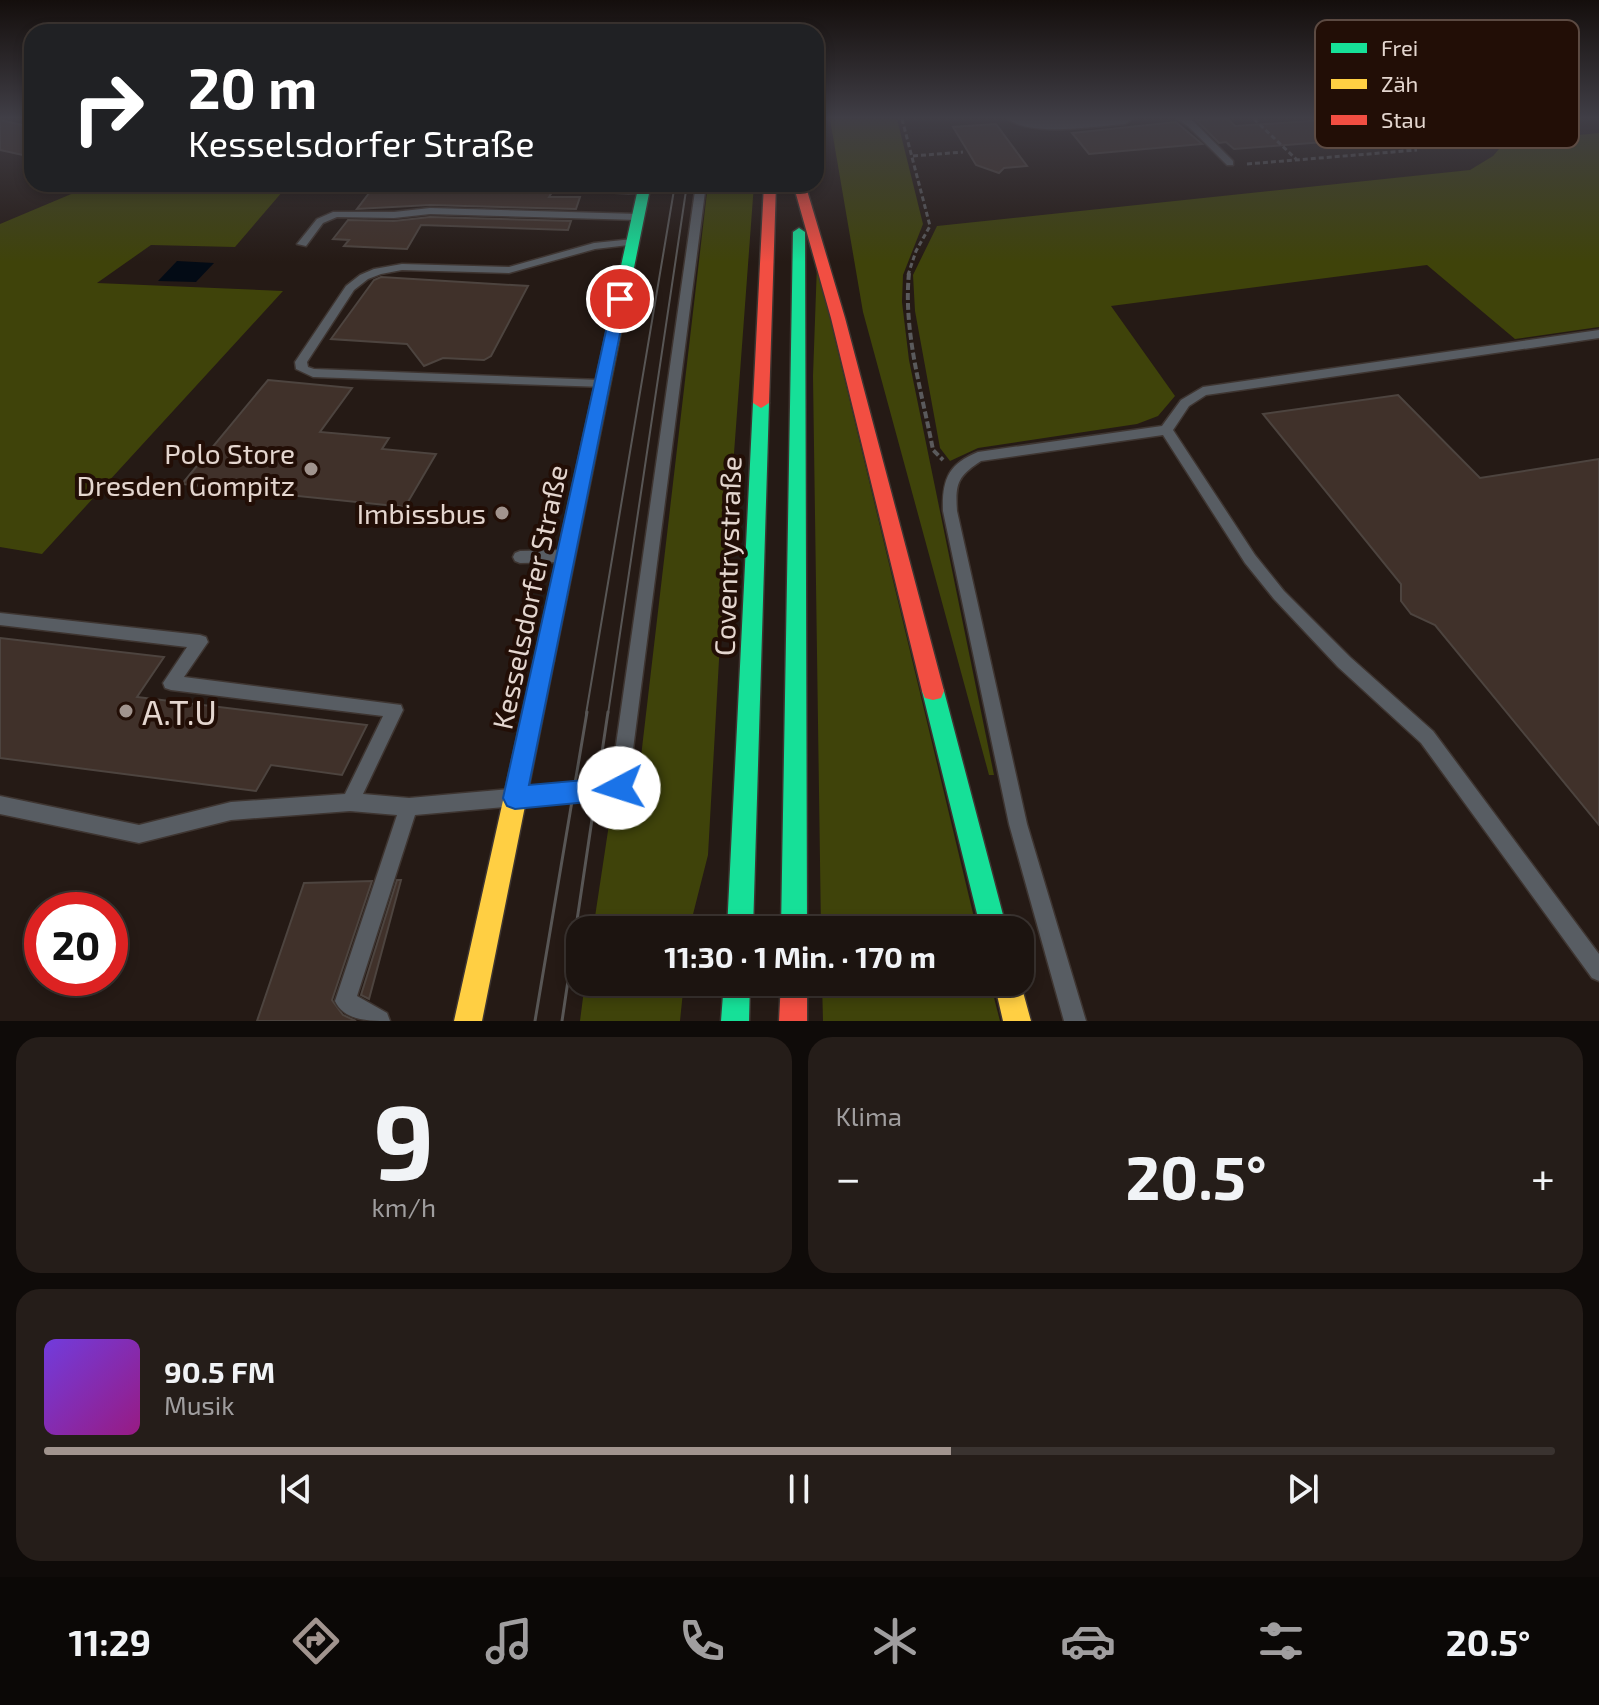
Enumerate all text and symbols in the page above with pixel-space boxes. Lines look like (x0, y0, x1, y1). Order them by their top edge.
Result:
legend (1315, 20, 1579, 148)
text: Frei (1381, 34, 1418, 60)
text: 20 m (188, 53, 317, 120)
icon: right (56, 56, 160, 160)
text: Zäh (1381, 70, 1418, 96)
text: Stau (1381, 106, 1426, 132)
text: Kesselsdorfer Straße (188, 121, 535, 164)
pin (586, 265, 654, 333)
icon: arrive (598, 277, 642, 321)
place label: Polo Store Dresden Gompitz (77, 436, 295, 502)
street label: Coventrystraße (707, 456, 747, 656)
marker: Polo Store Dresden Gompitz (302, 460, 320, 478)
street label: Kesselsdorfer Straße (484, 462, 574, 732)
place label: Imbissbus (357, 496, 486, 530)
marker: Imbissbus (493, 504, 511, 522)
place label: A.T.U (142, 691, 217, 732)
marker: A.T.U (117, 702, 135, 720)
position arrow (577, 746, 661, 830)
speed limit sign: 20 (24, 892, 128, 996)
text: 11:30 · 1 Min. · 170 m (664, 938, 936, 974)
text: 9 (373, 1076, 434, 1201)
text: Klima (836, 1100, 902, 1131)
text: 20.5° (1125, 1140, 1267, 1212)
text: − (836, 1150, 861, 1203)
text: + (1531, 1150, 1555, 1203)
text: km/h (371, 1191, 436, 1222)
text: 90.5 FM (164, 1353, 275, 1389)
text: Musik (164, 1389, 235, 1420)
icon: previous (274, 1467, 318, 1511)
icon: pause (777, 1467, 821, 1511)
icon: next (1281, 1467, 1325, 1511)
icon: directions (288, 1613, 344, 1669)
icon: music (481, 1613, 537, 1669)
icon: phone (674, 1613, 730, 1669)
icon: climate (867, 1613, 923, 1669)
icon: car (1060, 1613, 1116, 1669)
icon: filters (1253, 1613, 1309, 1669)
text: 11:29 (68, 1620, 151, 1663)
text: 20.5° (1446, 1620, 1530, 1663)

